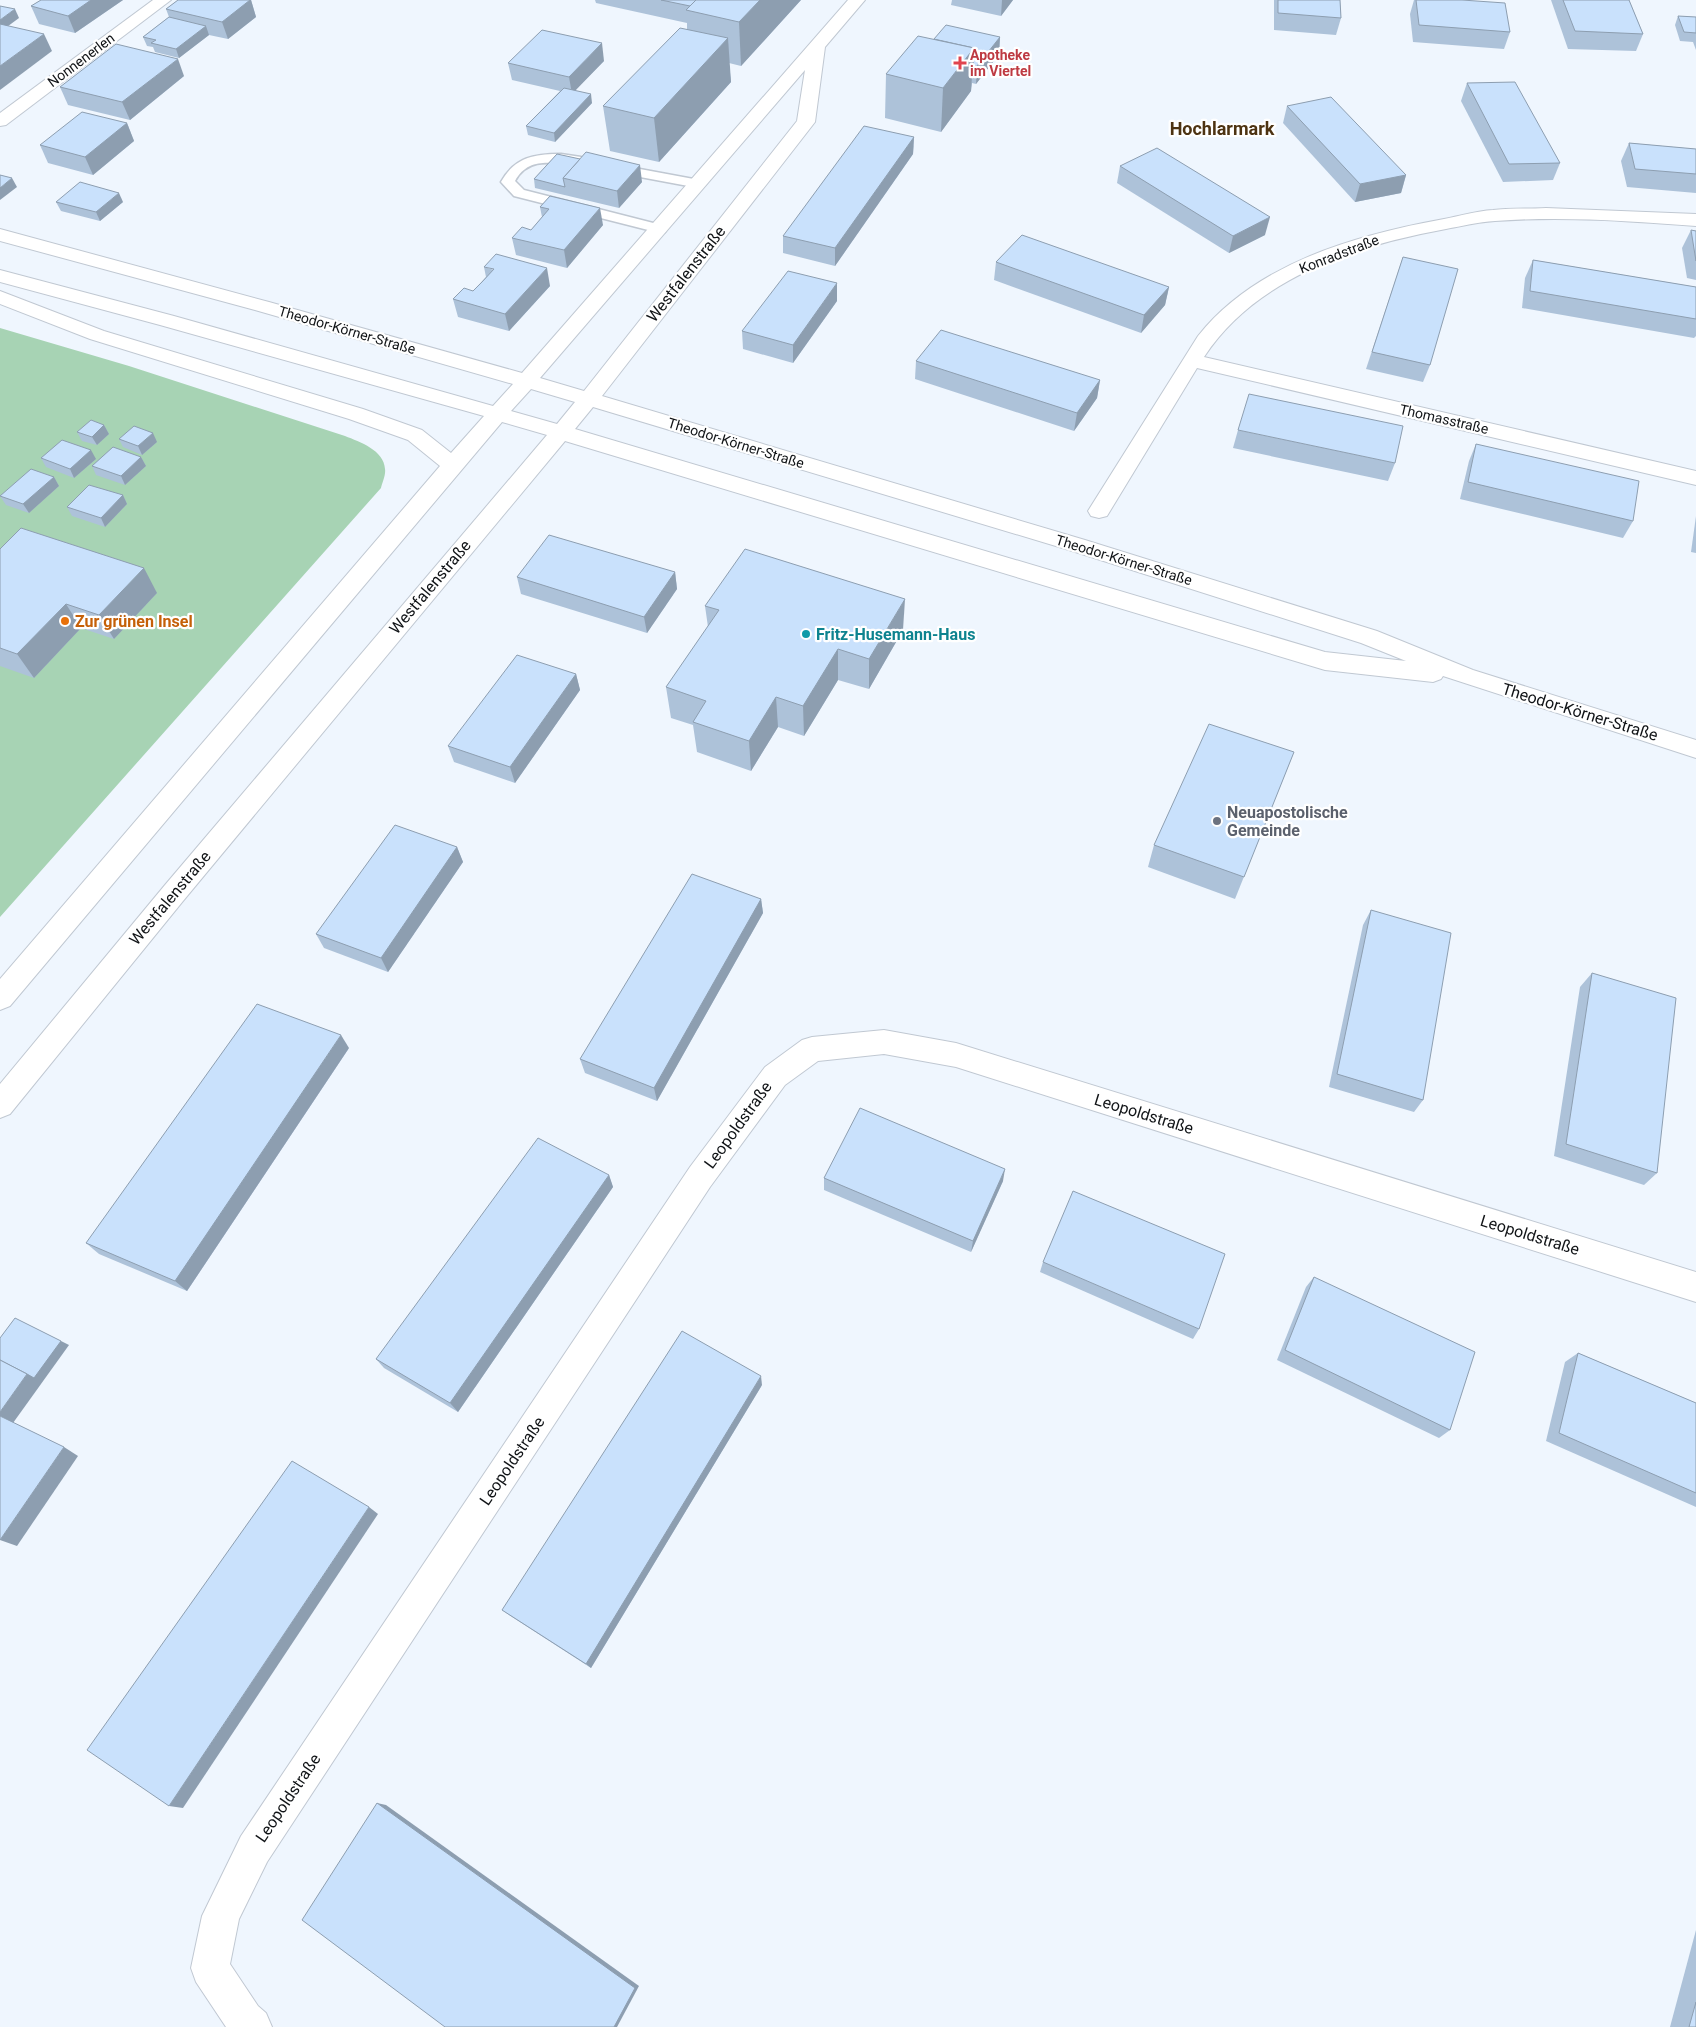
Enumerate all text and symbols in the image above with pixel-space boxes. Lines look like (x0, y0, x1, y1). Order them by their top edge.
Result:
street label: Nonnenerlen (45, 30, 117, 90)
place label: Apotheke im Viertel (970, 47, 1031, 79)
marker: Apotheke im Viertel (954, 57, 966, 69)
district label: Hochlarmark (1170, 118, 1275, 139)
street label: Westfalenstraße (643, 222, 729, 326)
street label: Konradstraße (1297, 231, 1381, 277)
street label: Theodor-Körner-Straße (277, 303, 417, 357)
street label: Thomasstraße (1398, 401, 1490, 437)
street label: Theodor-Körner-Straße (666, 415, 806, 471)
street label: Theodor-Körner-Straße (1054, 532, 1194, 588)
street label: Westfalenstraße (385, 536, 475, 638)
place label: Zur grünen Insel (75, 612, 193, 631)
marker: Zur grünen Insel (59, 615, 71, 627)
place label: Fritz-Husemann-Haus (816, 625, 975, 644)
marker: Fritz-Husemann-Haus (800, 628, 812, 640)
street label: Theodor-Körner-Straße (1500, 679, 1660, 745)
place label: Neuapostolische Gemeinde (1227, 803, 1348, 840)
marker: Neuapostolische Gemeinde (1211, 815, 1223, 827)
street label: Westfalenstraße (125, 847, 215, 949)
street label: Leopoldstraße (700, 1078, 776, 1172)
street label: Leopoldstraße (1092, 1090, 1196, 1138)
street label: Leopoldstraße (1478, 1211, 1582, 1259)
street label: Leopoldstraße (475, 1413, 549, 1509)
street label: Leopoldstraße (251, 1750, 325, 1846)

